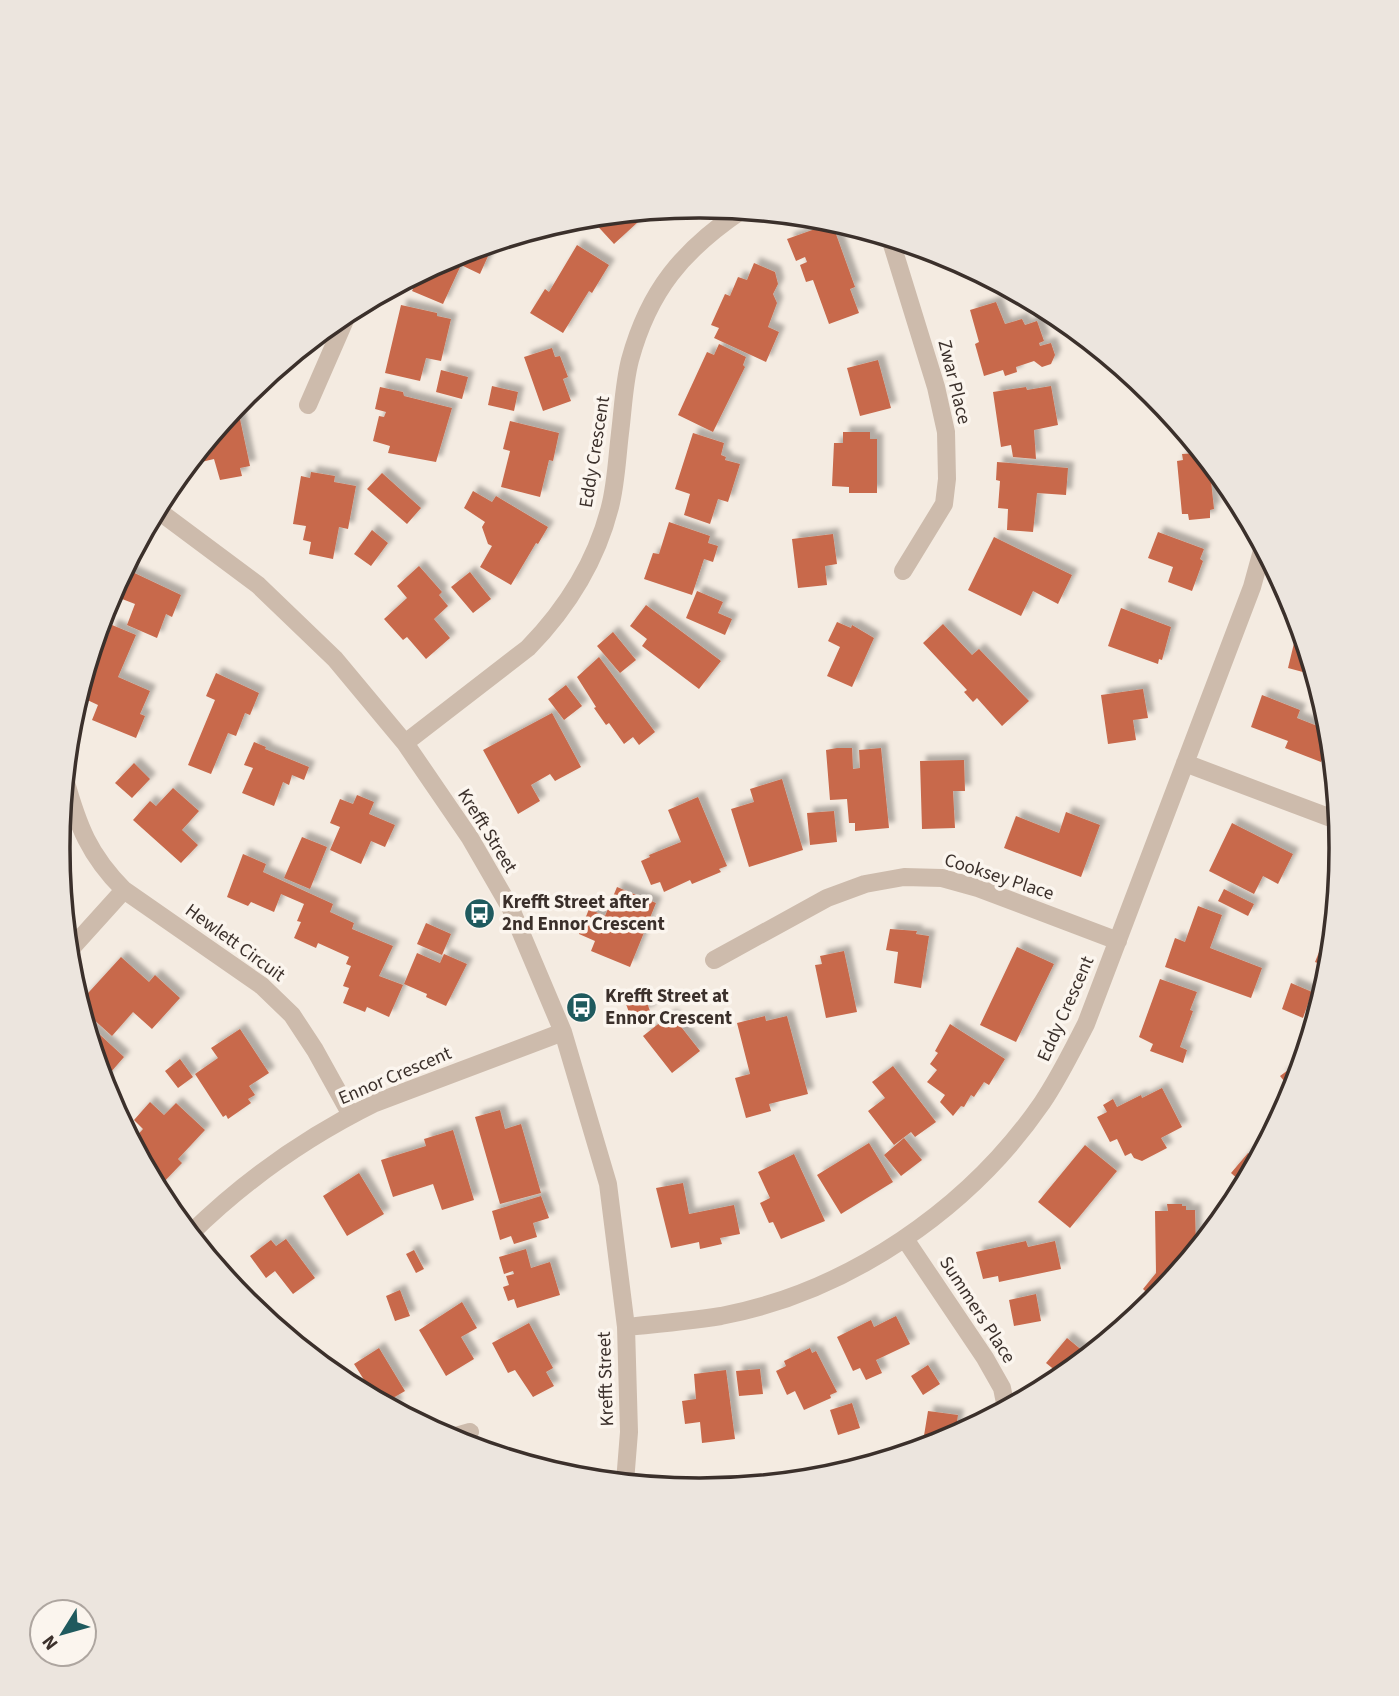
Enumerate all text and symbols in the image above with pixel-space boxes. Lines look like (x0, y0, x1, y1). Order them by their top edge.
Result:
street label: Zwar Place (930, 337, 978, 427)
street label: Eddy Crescent (573, 394, 617, 510)
street label: Krefft Street (450, 784, 524, 879)
street label: Cooksey Place (941, 847, 1057, 907)
place label: Krefft Street after 2nd Ennor Crescent (502, 889, 665, 938)
bus stop icon: Krefft Street after 2nd Ennor Crescent (462, 896, 496, 930)
street label: Hewlett Circuit (179, 897, 291, 989)
street label: Eddy Crescent (1031, 951, 1101, 1066)
place label: Krefft Street at Ennor Crescent (605, 983, 732, 1032)
bus stop icon: Krefft Street at Ennor Crescent (565, 990, 599, 1024)
street label: Ennor Crescent (334, 1040, 456, 1112)
street label: Summers Place (932, 1251, 1022, 1369)
street label: Krefft Street (591, 1331, 621, 1427)
north arrow (28, 1598, 98, 1668)
text: N (36, 1629, 65, 1656)

